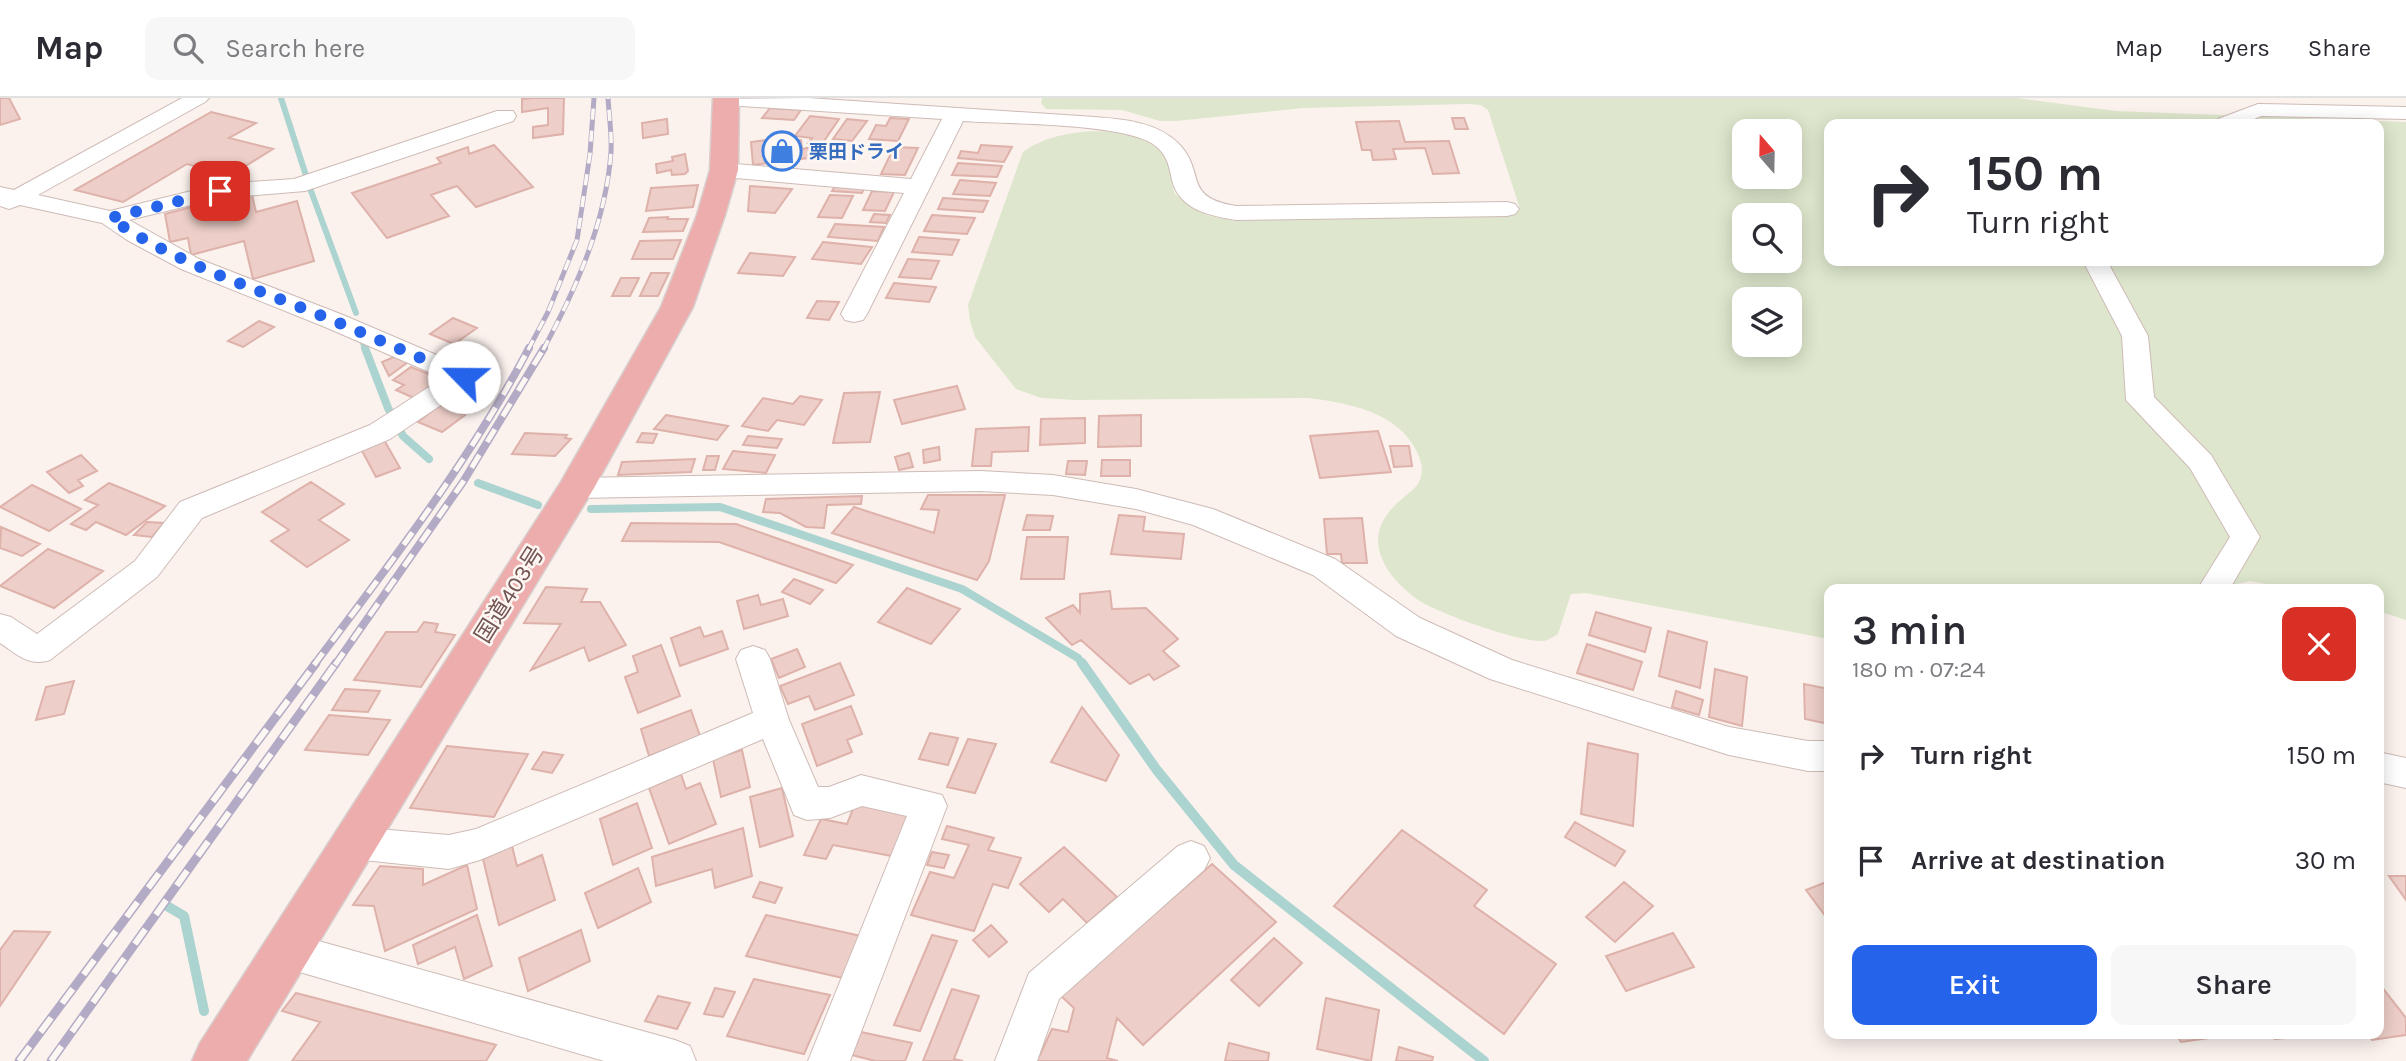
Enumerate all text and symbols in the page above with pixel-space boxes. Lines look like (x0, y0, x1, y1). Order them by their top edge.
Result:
search box (145, 17, 635, 80)
text: Map (35, 29, 103, 67)
icon: search (169, 29, 207, 67)
text: Search here (225, 33, 365, 64)
text: Map (2115, 34, 2163, 62)
text: Layers (2201, 34, 2270, 62)
text: Share (2308, 34, 2371, 62)
north arrow (1732, 119, 1802, 189)
map controls (1732, 119, 1802, 357)
shop icon: 栗田ドライ (761, 130, 803, 172)
place label: 栗田ドライ (809, 141, 904, 163)
text: 150 m (1967, 145, 2103, 202)
icon: right (1852, 147, 1943, 238)
pin (190, 161, 250, 221)
icon: arrive (201, 172, 239, 210)
button: search (1732, 203, 1802, 273)
text: Turn right (1967, 204, 2109, 241)
button: layers (1732, 287, 1802, 357)
position arrow (427, 340, 501, 414)
street label: 国道403号 (469, 541, 550, 648)
text: 3 min (1852, 605, 1967, 655)
button: close (2282, 607, 2356, 681)
text: 180 m · 07:24 (1852, 656, 1985, 683)
icon: right (1852, 737, 1890, 775)
text: Turn right (1911, 740, 2032, 771)
text: 150 m (2287, 740, 2356, 771)
icon: arrive (1852, 842, 1890, 880)
text: Arrive at destination (1911, 845, 2165, 876)
text: 30 m (2295, 845, 2356, 876)
button: Exit (1852, 945, 2097, 1025)
button: Share (2111, 945, 2356, 1025)

